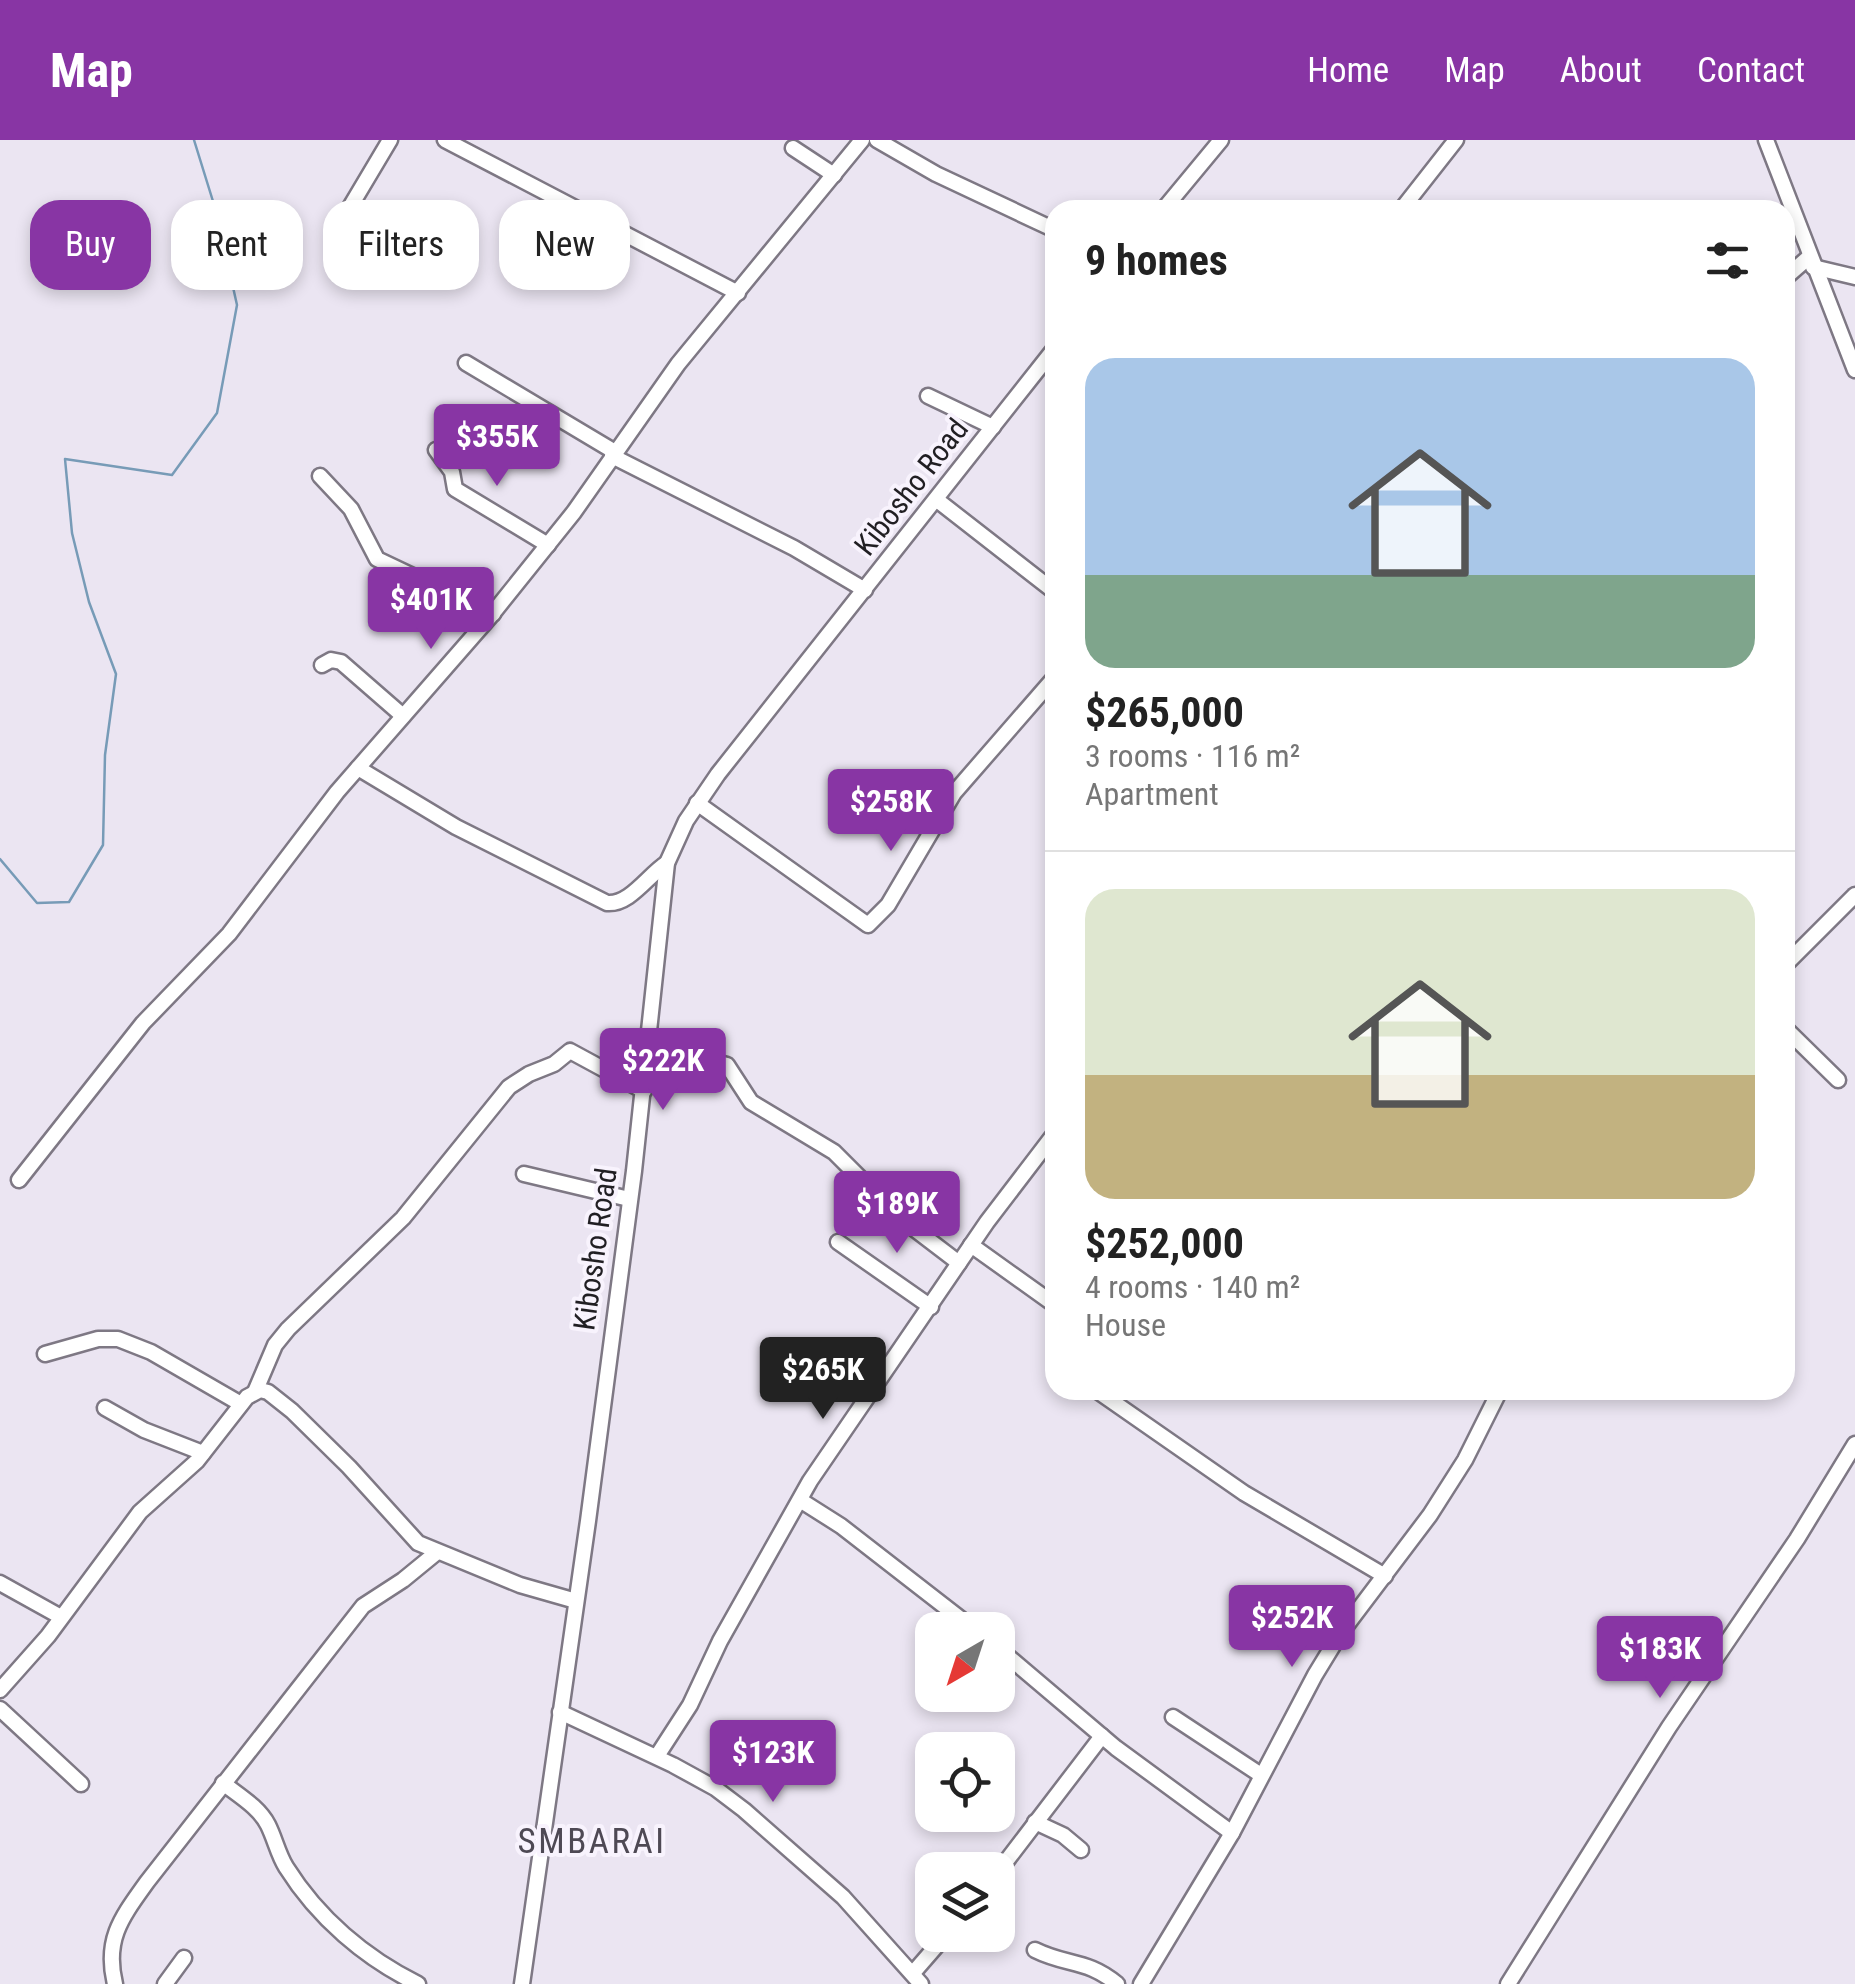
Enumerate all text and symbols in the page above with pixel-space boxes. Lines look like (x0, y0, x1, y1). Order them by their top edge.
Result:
text: Map (50, 42, 133, 99)
text: Home (1307, 50, 1389, 91)
text: Map (1444, 50, 1505, 91)
text: About (1560, 50, 1642, 91)
text: Contact (1697, 50, 1805, 91)
chip: Buy (30, 200, 151, 290)
chip: Rent (171, 200, 303, 290)
chip: Filters (323, 200, 479, 290)
chip: New (499, 200, 630, 290)
icon: filters (1700, 233, 1755, 288)
text: 9 homes (1085, 236, 1228, 285)
pin: $355K (427, 404, 567, 489)
street label: Kibosho Road (847, 412, 975, 562)
text: $355K (456, 417, 538, 455)
icon: home (1330, 423, 1510, 603)
pin: $401K (361, 567, 501, 652)
text: $401K (390, 580, 472, 618)
text: $265,000 (1085, 688, 1244, 737)
text: 3 rooms · 116 m² (1085, 737, 1300, 775)
pin: $258K (821, 769, 961, 854)
text: Apartment (1085, 775, 1219, 813)
text: $258K (850, 782, 932, 820)
icon: home (1330, 954, 1510, 1134)
pin: $222K (593, 1028, 733, 1113)
text: $222K (622, 1041, 704, 1079)
street label: Kibosho Road (566, 1166, 624, 1332)
pin: $189K (827, 1171, 967, 1256)
text: $189K (856, 1184, 938, 1222)
text: $252,000 (1085, 1219, 1244, 1268)
text: 4 rooms · 140 m² (1085, 1268, 1300, 1306)
text: House (1085, 1306, 1166, 1344)
pin: $265K (753, 1337, 893, 1422)
text: $265K (782, 1350, 864, 1388)
pin: $252K (1222, 1585, 1362, 1670)
text: $252K (1251, 1598, 1333, 1636)
north arrow (915, 1612, 1015, 1712)
map controls (915, 1612, 1015, 1952)
pin: $183K (1590, 1616, 1730, 1701)
text: $183K (1619, 1629, 1701, 1667)
pin: $123K (703, 1720, 843, 1805)
button: locate (915, 1732, 1015, 1832)
text: $123K (732, 1733, 814, 1771)
district label: SMBARAI (518, 1821, 666, 1862)
button: layers (915, 1852, 1015, 1952)

